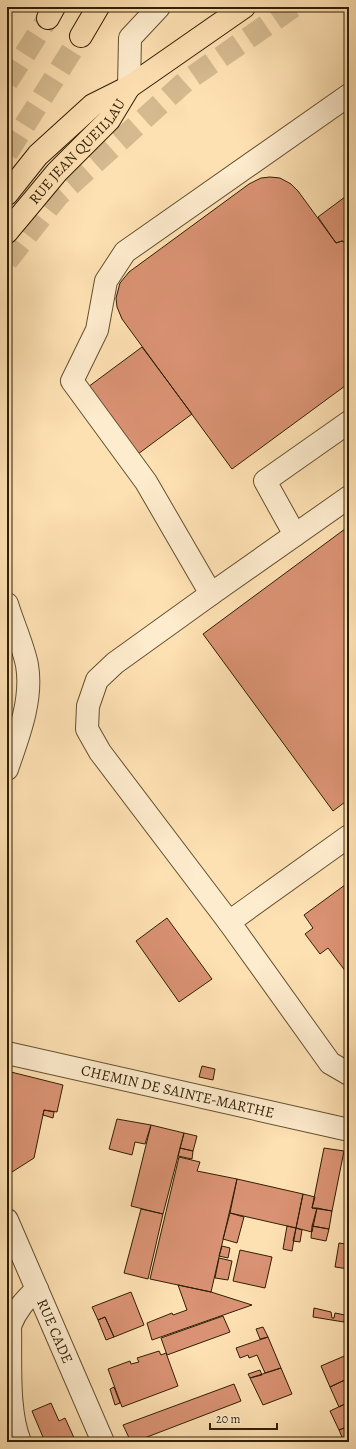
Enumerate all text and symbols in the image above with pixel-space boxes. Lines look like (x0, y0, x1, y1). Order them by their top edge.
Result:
street label: RUE JEAN QUEILLAU (24, 95, 130, 209)
street label: CHEMIN DE SAINTE-MARTHE (79, 1060, 276, 1123)
street label: RUE CADE (32, 1296, 78, 1366)
scale bar (210, 1405, 277, 1431)
text: 20 m (216, 1411, 240, 1427)

